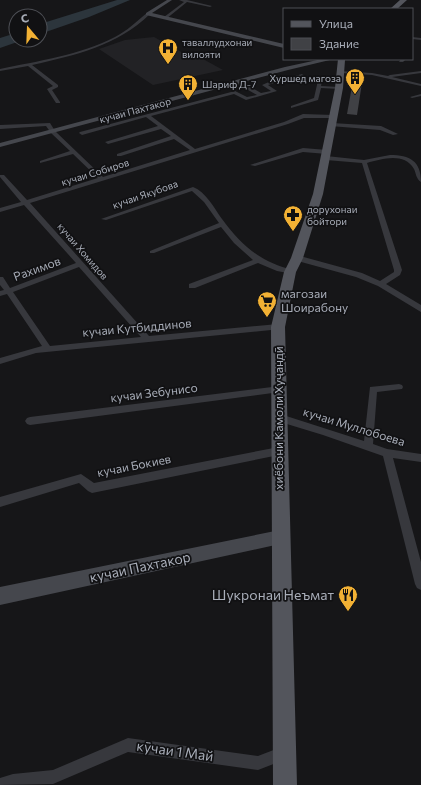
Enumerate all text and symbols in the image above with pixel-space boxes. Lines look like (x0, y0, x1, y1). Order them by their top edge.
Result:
north arrow (8, 8, 48, 48)
legend (283, 8, 413, 60)
text: С (19, 11, 31, 25)
text: Улица (319, 16, 353, 30)
place label: таваллудхонаи вилояти (182, 36, 252, 60)
text: Здание (319, 36, 359, 50)
hospital icon: таваллудхонаи вилояти (157, 37, 179, 65)
building icon: Хуршед магоза (344, 67, 366, 95)
place label: Хуршед магоза (270, 72, 341, 84)
building icon: Шариф Д-7 (177, 73, 199, 101)
place label: Шариф Д-7 (202, 78, 256, 90)
street label: кучаи Пахтакор (98, 95, 172, 125)
street label: кучаи Собиров (60, 156, 130, 188)
street label: кучаи Якубова (111, 177, 179, 211)
place label: дорухонаи бойтори (307, 203, 357, 227)
pharmacy icon: дорухонаи бойтори (282, 204, 304, 232)
street label: кучаи Хомидов (55, 220, 111, 282)
street label: Рахимов (11, 253, 62, 283)
place label: магозаи Шоирабону (281, 286, 348, 314)
supermarket icon: магозаи Шоирабону (256, 290, 278, 318)
street label: кучаи Кутбиддинов (82, 315, 192, 339)
street label: хиёбони Камоли Хуҷандӣ (271, 346, 285, 490)
street label: кучаи Зебунисо (109, 380, 198, 404)
street label: кучаи Муллобоева (302, 404, 407, 448)
street label: кучаи Бокиев (96, 451, 172, 479)
street label: кучаи Пахтакор (88, 548, 192, 586)
restaurant icon: Шукронаи Неъмат (337, 584, 359, 612)
place label: Шукронаи Неъмат (212, 586, 334, 603)
street label: кӯчаи 1 Май (136, 737, 215, 764)

